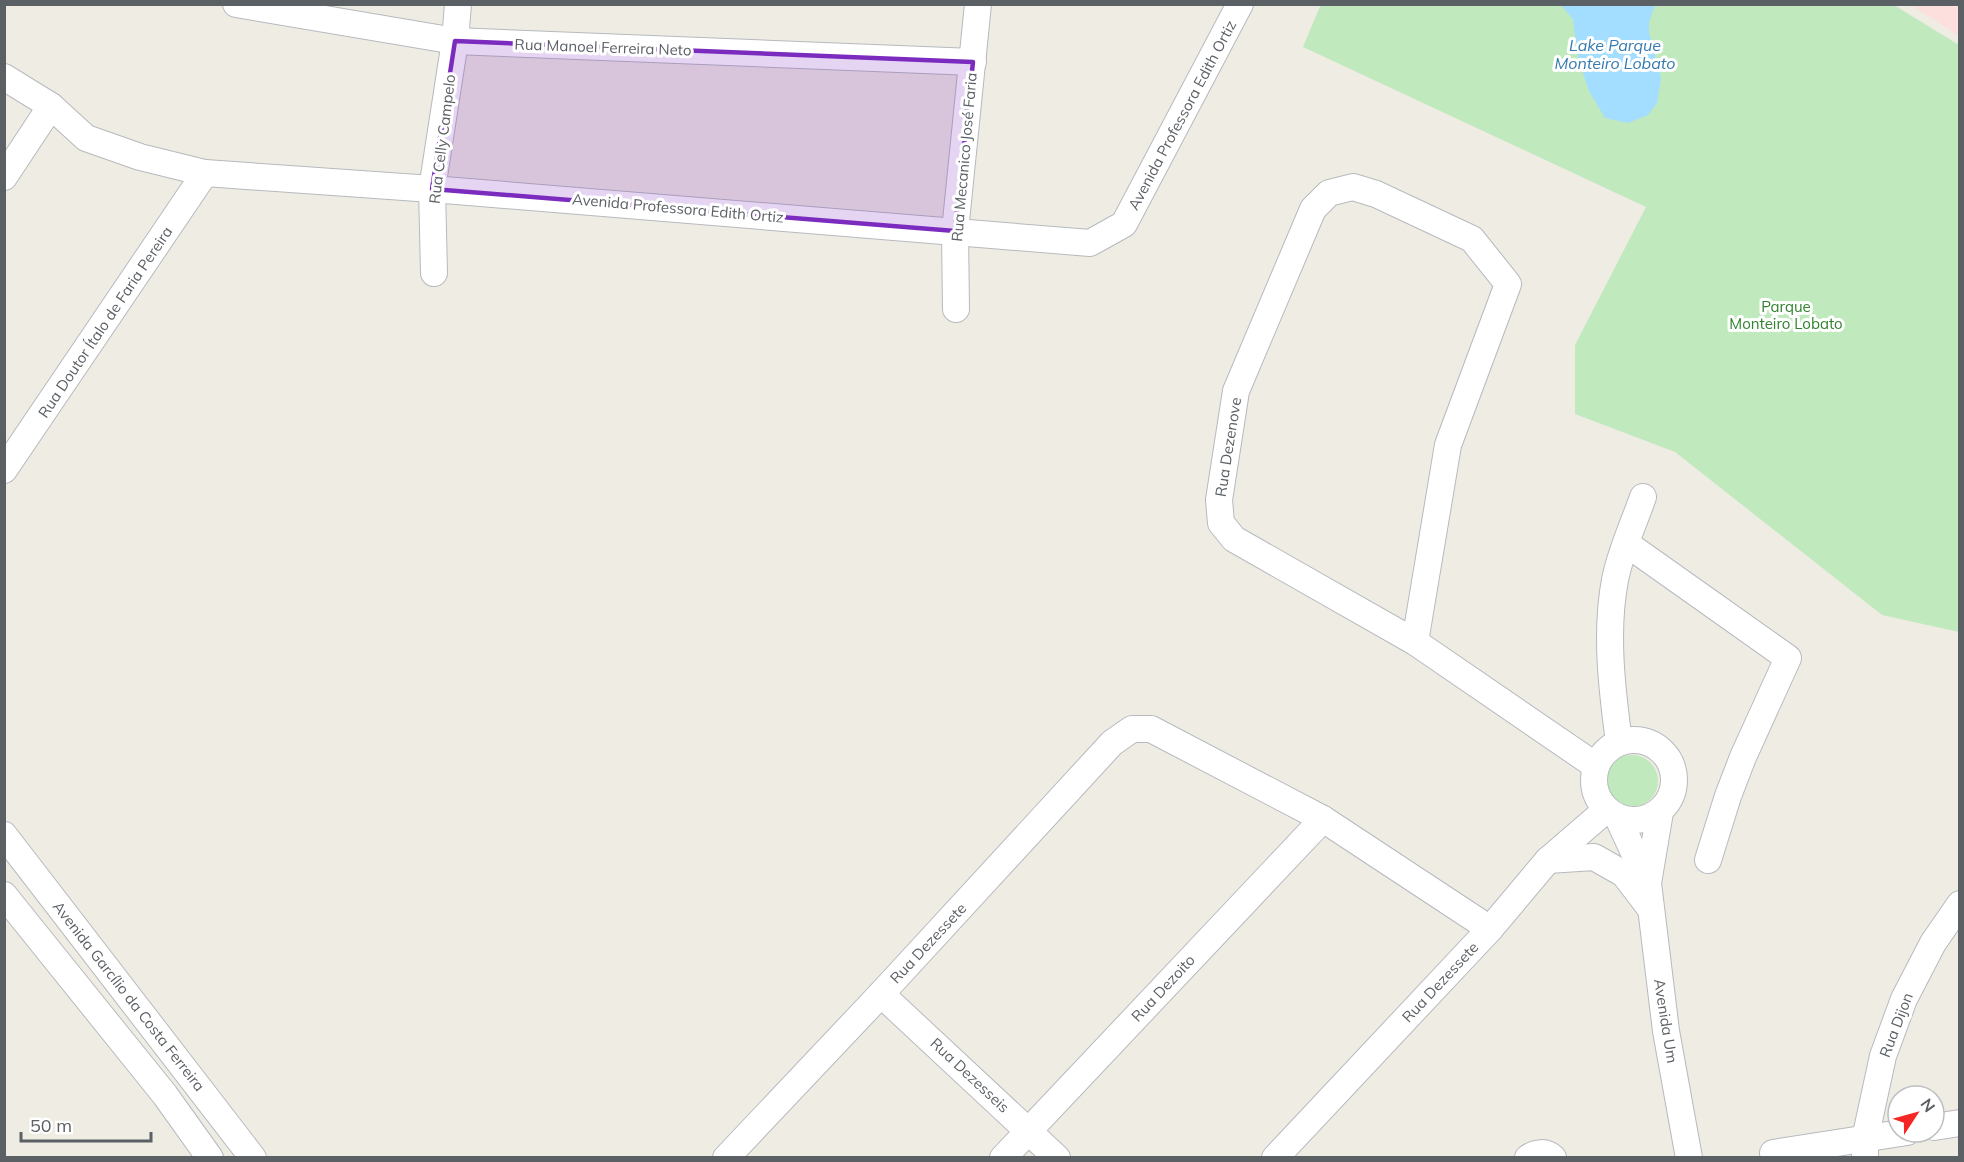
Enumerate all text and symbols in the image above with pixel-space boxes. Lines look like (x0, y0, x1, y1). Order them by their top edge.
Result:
street label: Avenida Professora Edith Ortiz (1124, 17, 1240, 213)
street label: Rua Manoel Ferreira Neto (514, 34, 692, 60)
water label: Lake Parque Monteiro Lobato (1555, 35, 1675, 73)
street label: Rua Mecanico José Faria (947, 72, 981, 242)
street label: Rua Celly Campelo (425, 73, 459, 205)
street label: Avenida Professora Edith Ortiz (571, 189, 785, 227)
street label: Rua Doutor Ítalo de Faria Pereira (34, 223, 176, 421)
park label: Parque Monteiro Lobato (1729, 297, 1843, 333)
street label: Rua Dezenove (1211, 396, 1245, 498)
street label: Avenida Garcílio da Costa Ferreira (49, 897, 209, 1095)
street label: Rua Dezessete (886, 899, 970, 987)
street label: Rua Dezessete (1398, 938, 1482, 1026)
street label: Rua Dezoito (1127, 951, 1199, 1025)
street label: Avenida Um (1650, 978, 1682, 1064)
street label: Rua Dijon (1875, 990, 1917, 1060)
street label: Rua Dezesseis (927, 1034, 1013, 1116)
north arrow (1886, 1084, 1946, 1144)
text: N (1916, 1094, 1940, 1116)
scale bar (21, 1105, 152, 1143)
text: 50 m (30, 1114, 72, 1137)

